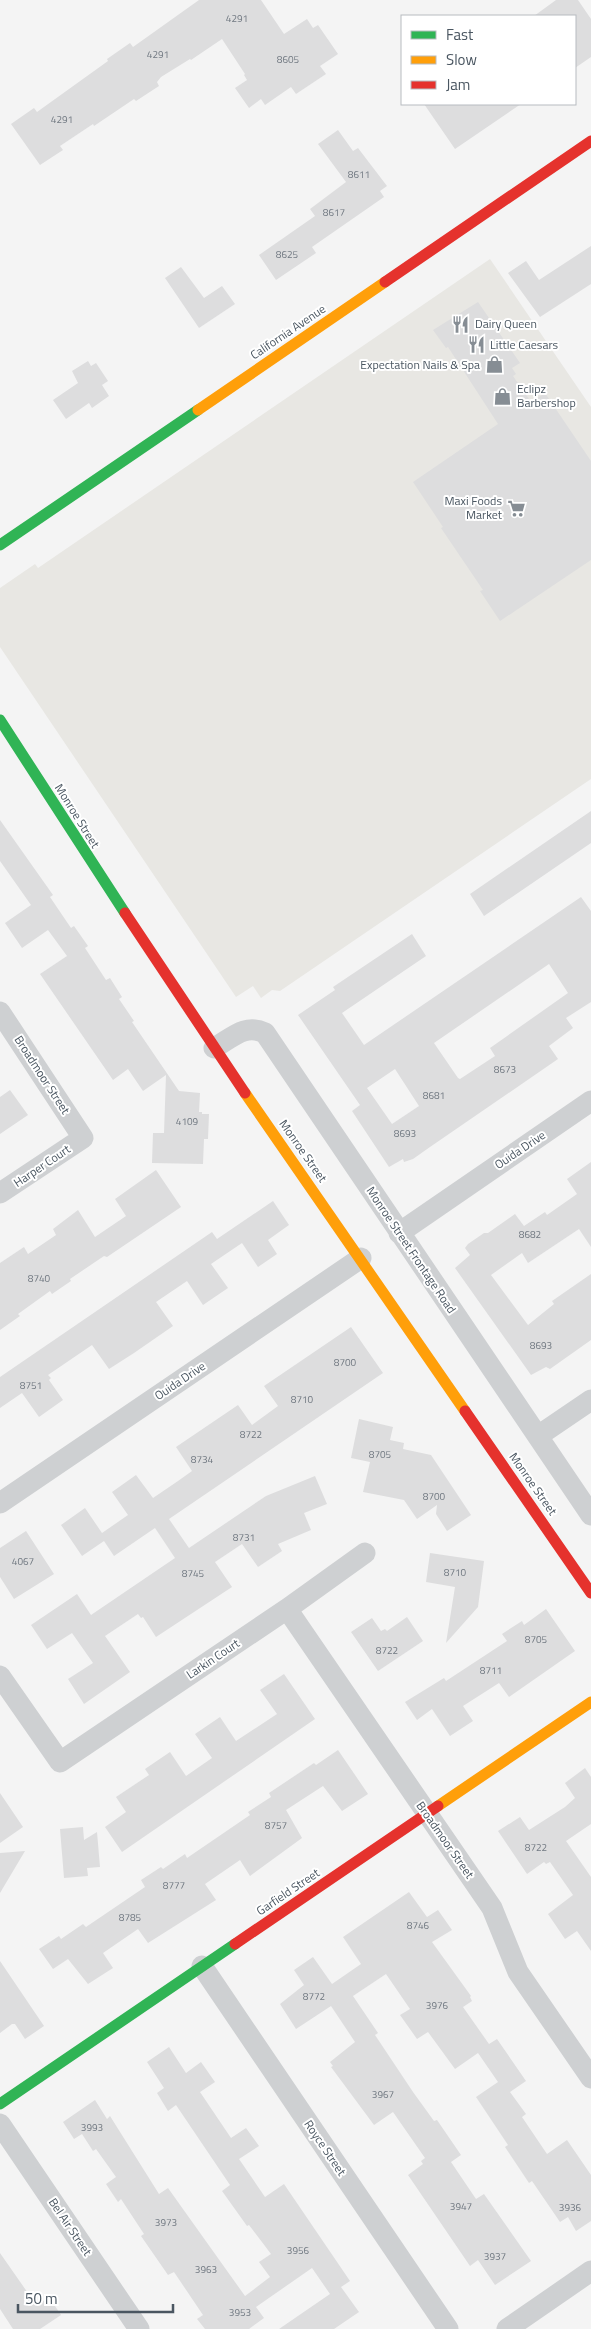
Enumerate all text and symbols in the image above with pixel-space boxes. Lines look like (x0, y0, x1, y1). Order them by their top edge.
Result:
house number: 4291 (226, 11, 248, 26)
legend (401, 15, 576, 105)
text: Fast (446, 23, 474, 46)
house number: 4291 (147, 47, 169, 62)
text: Slow (446, 48, 477, 71)
house number: 8605 (277, 52, 300, 67)
text: Jam (446, 73, 470, 96)
house number: 4291 (51, 112, 73, 127)
house number: 8611 (348, 167, 370, 182)
house number: 8617 (323, 205, 345, 220)
house number: 8625 (276, 247, 299, 262)
street label: California Avenue (246, 299, 329, 364)
restaurant icon: Dairy Queen (451, 314, 471, 334)
place label: Dairy Queen (475, 314, 537, 333)
restaurant icon: Little Caesars (466, 335, 486, 355)
place label: Little Caesars (490, 335, 559, 354)
place label: Expectation Nails & Spa (360, 355, 480, 374)
shop icon: Expectation Nails & Spa (484, 355, 504, 375)
place label: Eclipz Barbershop (517, 379, 576, 412)
shop icon: Eclipz Barbershop (493, 386, 513, 406)
place label: Maxi Foods Market (445, 491, 503, 524)
supermarket icon: Maxi Foods Market (506, 498, 526, 518)
street label: Monroe Street (50, 780, 105, 852)
street label: Broadmoor Street (10, 1032, 75, 1119)
house number: 8673 (494, 1062, 516, 1077)
house number: 8681 (423, 1088, 445, 1103)
house number: 4109 (176, 1114, 199, 1129)
street label: Monroe Street (275, 1115, 333, 1187)
street label: Ouida Drive (490, 1125, 549, 1174)
house number: 8693 (394, 1126, 416, 1141)
street label: Harper Court (9, 1139, 75, 1192)
street label: Monroe Street Frontage Road (362, 1182, 461, 1317)
house number: 8682 (519, 1227, 541, 1242)
house number: 8740 (28, 1271, 51, 1286)
house number: 8693 (530, 1338, 552, 1353)
house number: 8700 (334, 1355, 357, 1370)
street label: Ouida Drive (150, 1356, 209, 1405)
house number: 8751 (20, 1378, 42, 1393)
house number: 8710 (291, 1392, 314, 1407)
house number: 8722 (240, 1427, 262, 1442)
house number: 8705 (369, 1447, 392, 1462)
street label: Monroe Street (505, 1448, 563, 1520)
house number: 8734 (191, 1452, 214, 1467)
house number: 8700 (423, 1489, 446, 1504)
house number: 8731 (233, 1530, 255, 1545)
house number: 4067 (12, 1554, 34, 1569)
house number: 8710 (444, 1565, 467, 1580)
house number: 8745 (182, 1566, 205, 1581)
house number: 8705 (525, 1632, 548, 1647)
street label: Larkin Court (182, 1633, 244, 1683)
house number: 8722 (376, 1643, 398, 1658)
house number: 8711 (480, 1663, 502, 1678)
street label: Broadmoor Street (412, 1797, 480, 1883)
house number: 8757 (265, 1818, 287, 1833)
house number: 8722 (525, 1840, 547, 1855)
street label: Garfield Street (252, 1863, 324, 1920)
house number: 8777 (163, 1878, 185, 1893)
house number: 8785 (119, 1910, 142, 1925)
house number: 8746 (407, 1918, 430, 1933)
house number: 8772 (303, 1989, 325, 2004)
house number: 3976 (426, 1998, 449, 2013)
house number: 3967 (372, 2087, 394, 2102)
street label: Royce Street (300, 2116, 352, 2180)
house number: 3993 (81, 2120, 103, 2135)
street label: Bel Air Street (44, 2194, 97, 2260)
house number: 3947 (450, 2199, 472, 2214)
house number: 3936 (559, 2200, 582, 2215)
house number: 3973 (155, 2215, 177, 2230)
house number: 3956 (287, 2243, 310, 2258)
house number: 3937 (484, 2249, 506, 2264)
house number: 3963 (195, 2262, 217, 2277)
scale bar (18, 2282, 172, 2314)
text: 50 m (25, 2287, 58, 2310)
house number: 3953 (229, 2305, 251, 2320)

